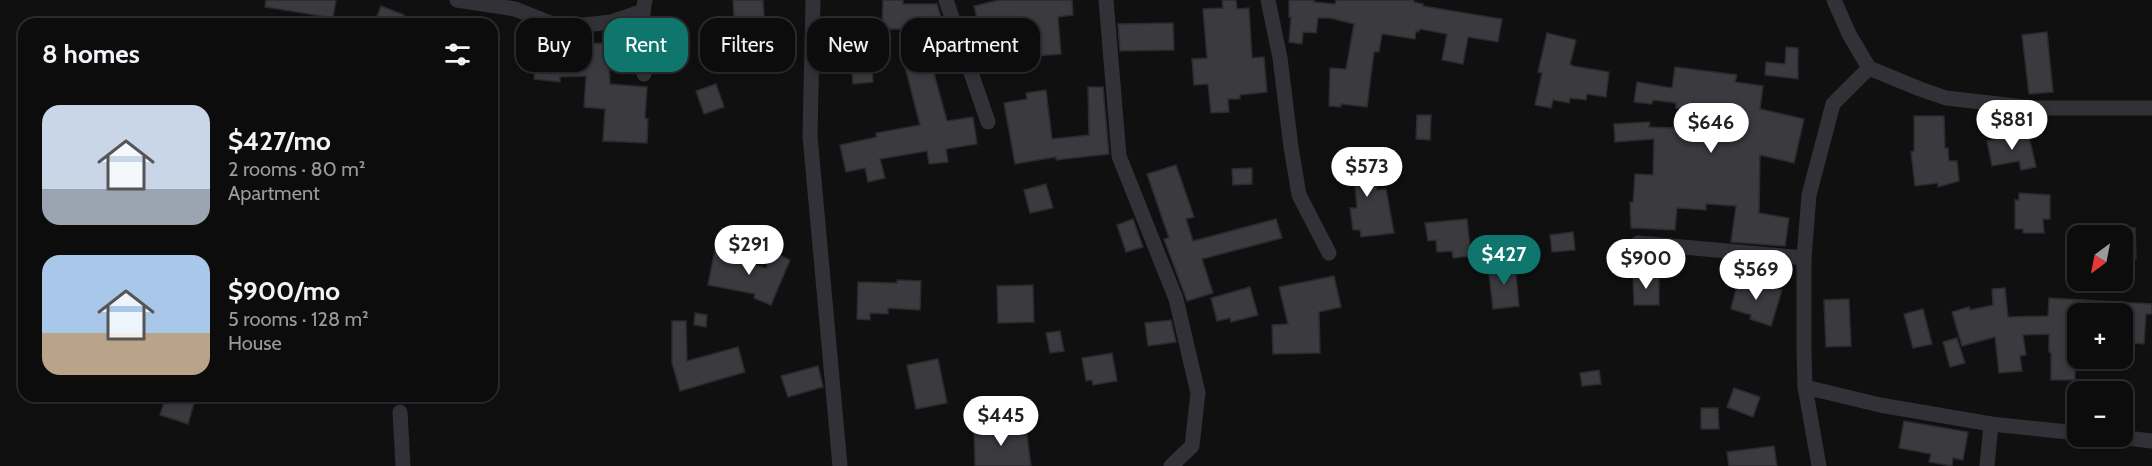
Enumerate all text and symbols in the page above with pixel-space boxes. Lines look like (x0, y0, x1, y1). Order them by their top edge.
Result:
chip: Buy (516, 18, 592, 72)
chip: Rent (604, 18, 688, 72)
chip: Filters (700, 18, 795, 72)
chip: New (807, 18, 889, 72)
chip: Apartment (901, 18, 1040, 72)
text: 8 homes (42, 38, 140, 70)
icon: filters (441, 38, 474, 71)
pin: $881 (1976, 100, 2048, 151)
pin: $646 (1675, 103, 1747, 154)
text: $881 (1990, 107, 2034, 131)
text: $646 (1688, 110, 1734, 134)
text: $427/mo (228, 125, 331, 157)
icon: home (90, 129, 162, 201)
pin: $573 (1331, 147, 1403, 198)
text: $573 (1345, 154, 1389, 178)
text: 2 rooms · 80 m² (228, 157, 365, 181)
text: Apartment (228, 181, 320, 205)
pin: $291 (713, 225, 785, 276)
north arrow (2067, 225, 2133, 291)
map controls (2067, 225, 2133, 447)
text: $291 (729, 232, 769, 256)
pin: $427 (1468, 235, 1540, 286)
pin: $900 (1610, 239, 1682, 290)
text: $427 (1482, 242, 1526, 266)
text: $900 (1620, 246, 1672, 270)
pin: $569 (1720, 250, 1792, 301)
text: $569 (1734, 257, 1778, 281)
text: $900/mo (228, 275, 340, 307)
icon: home (90, 279, 162, 351)
button: + (2067, 303, 2133, 369)
text: 5 rooms · 128 m² (228, 307, 369, 331)
text: House (228, 331, 282, 355)
button: − (2067, 381, 2133, 447)
pin: $445 (965, 396, 1037, 447)
text: $445 (977, 403, 1025, 427)

